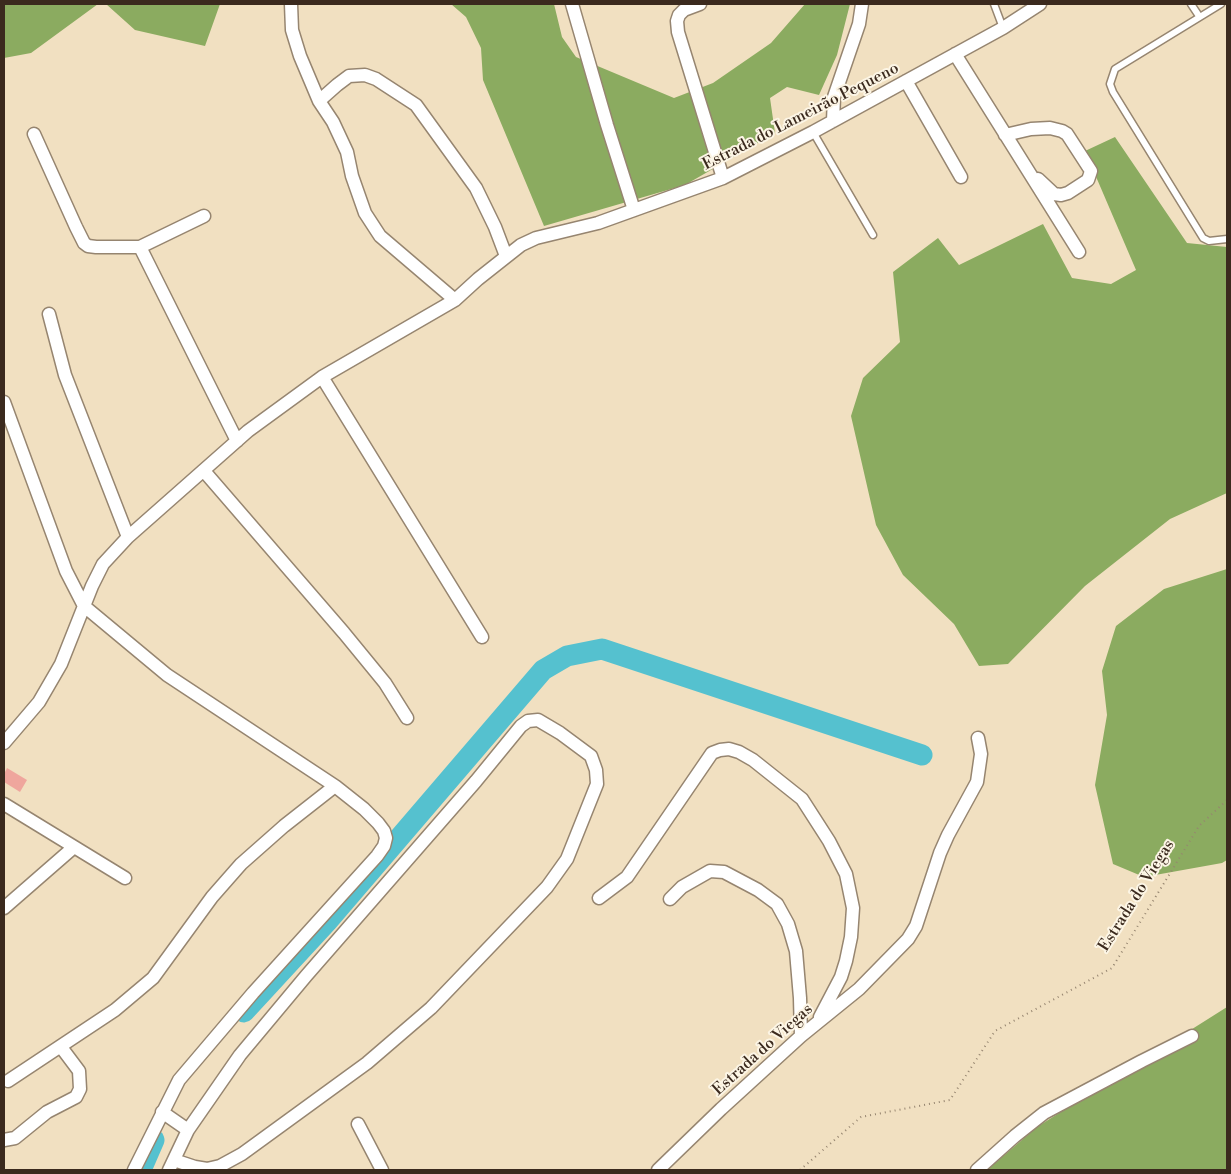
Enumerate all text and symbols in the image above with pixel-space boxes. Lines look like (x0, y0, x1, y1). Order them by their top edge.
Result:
street label: Estrada do Lameirão Pequeno (700, 59, 902, 175)
street label: Estrada do Viegas (1095, 837, 1179, 955)
street label: Estrada do Viegas (709, 1000, 817, 1100)

